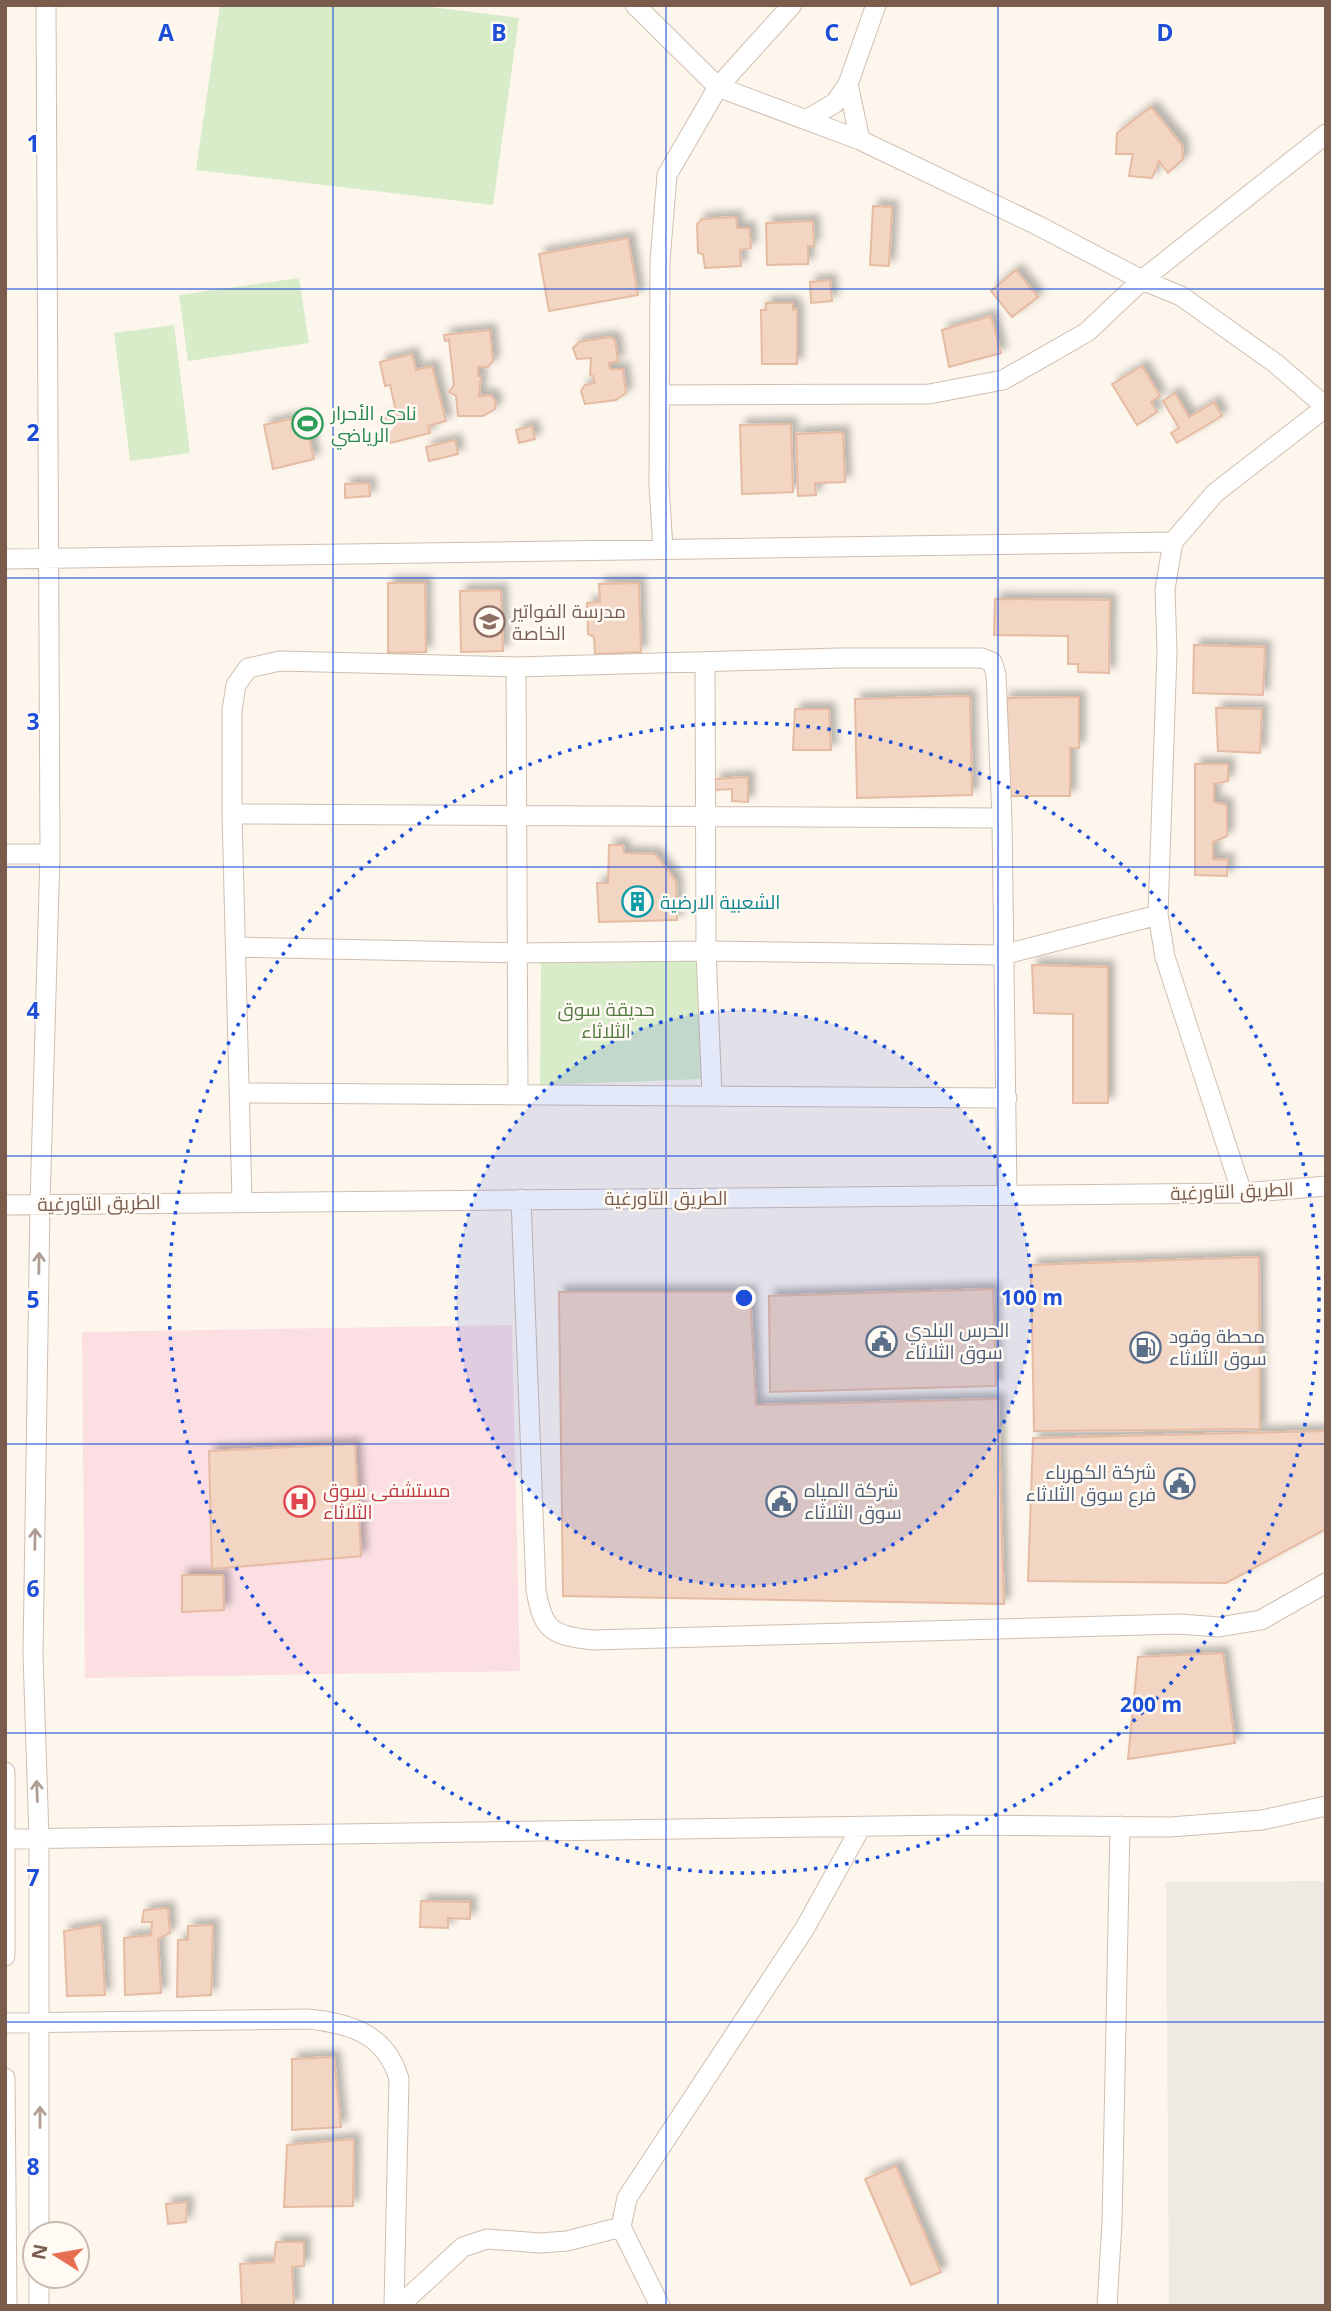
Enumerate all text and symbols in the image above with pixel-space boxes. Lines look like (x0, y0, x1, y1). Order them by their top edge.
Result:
text: A (158, 16, 174, 48)
text: B (491, 16, 507, 48)
text: C (825, 16, 840, 48)
text: D (1157, 16, 1173, 48)
text: 1 (26, 127, 40, 159)
place label: نادي الأحرار الرياضي (330, 400, 417, 450)
sports icon: نادي الأحرار الرياضي (291, 407, 325, 441)
text: 2 (26, 416, 40, 448)
place label: مدرسة الفواتير الخاصة (511, 598, 626, 646)
school or university icon: مدرسة الفواتير الخاصة (472, 605, 506, 639)
text: 3 (26, 705, 40, 737)
building icon: الشعبية الارضية (620, 885, 654, 919)
place label: الشعبية الارضية (660, 889, 780, 915)
text: 4 (26, 994, 40, 1026)
park label: حديقة سوق الثلاثاء (558, 996, 654, 1044)
street label: الطريق التاورغية (1170, 1176, 1294, 1206)
street label: الطريق التاورغية (604, 1185, 728, 1211)
street label: الطريق التاورغية (37, 1189, 161, 1217)
one-way arrow (32, 1252, 46, 1275)
text: 5 (26, 1283, 40, 1315)
text: 100 m (1001, 1283, 1063, 1311)
centre of rings (732, 1286, 756, 1310)
place label: الحرس البلدي سوق الثلاثاء (905, 1317, 1009, 1365)
place label: محطة وقود سوق الثلاثاء (1169, 1323, 1267, 1371)
public building icon: الحرس البلدي سوق الثلاثاء (865, 1324, 899, 1358)
fuel station icon: محطة وقود سوق الثلاثاء (1129, 1330, 1163, 1364)
place label: شركة الكهرباء فرع سوق الثلاثاء (1026, 1459, 1156, 1508)
public building icon: شركة الكهرباء فرع سوق الثلاثاء (1162, 1466, 1196, 1500)
place label: مستشفى سوق الثلاثاء (323, 1477, 450, 1525)
place label: شركة المياه سوق الثلاثاء (804, 1477, 902, 1525)
hospital icon: مستشفى سوق الثلاثاء (283, 1484, 317, 1518)
public building icon: شركة المياه سوق الثلاثاء (764, 1484, 798, 1518)
one-way arrow (28, 1528, 42, 1551)
text: 6 (26, 1572, 40, 1604)
text: 200 m (1120, 1690, 1182, 1718)
one-way arrow (31, 1780, 44, 1803)
text: 7 (26, 1861, 40, 1893)
one-way arrow (33, 2106, 47, 2129)
text: 8 (26, 2150, 40, 2182)
north arrow (21, 2220, 91, 2290)
text: N (25, 2242, 54, 2262)

